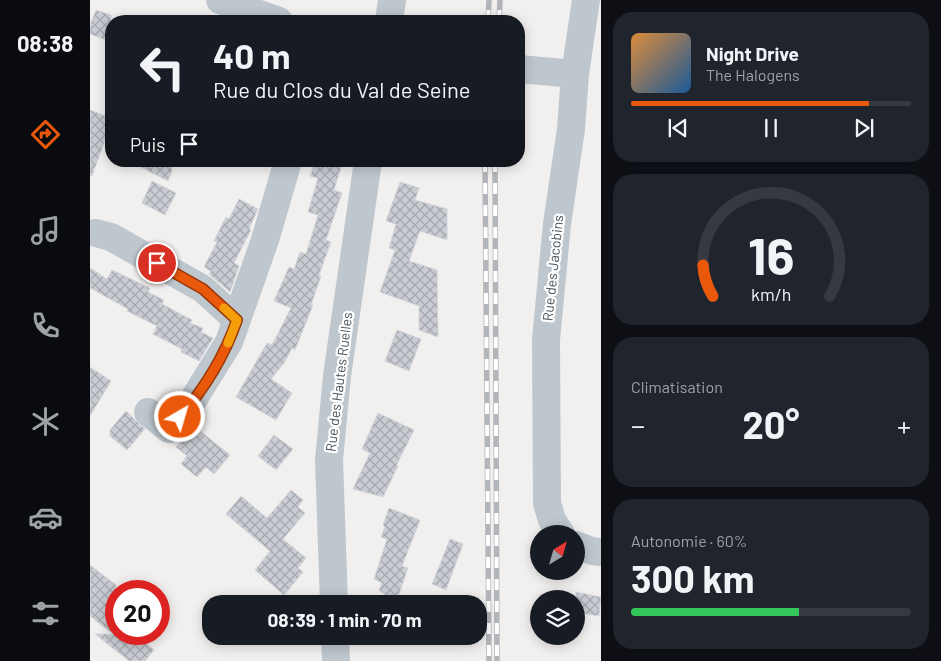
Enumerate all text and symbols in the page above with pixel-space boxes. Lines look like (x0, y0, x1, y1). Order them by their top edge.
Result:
text: 08:38 (17, 30, 73, 56)
text: 40 m (213, 34, 290, 76)
icon: left (130, 35, 195, 100)
text: Night Drive (706, 42, 799, 65)
text: The Halogens (706, 65, 800, 84)
text: Rue du Clos du Val de Seine (213, 76, 471, 102)
icon: previous (664, 114, 692, 142)
icon: pause (757, 114, 785, 142)
icon: next (850, 114, 878, 142)
icon: directions (28, 117, 63, 152)
icon: arrive (175, 130, 203, 158)
text: Puis (130, 133, 165, 156)
icon: music (28, 213, 63, 248)
street label: Rue des Jacobins (538, 214, 567, 322)
text: 16 (748, 223, 794, 285)
pin (136, 242, 178, 284)
icon: arrive (143, 249, 171, 277)
text: km/h (751, 283, 791, 305)
icon: phone (28, 308, 63, 343)
street label: Rue des Hautes Ruelles (322, 311, 356, 453)
text: Climatisation (631, 377, 723, 396)
position arrow (153, 390, 205, 442)
text: 20° (742, 401, 800, 447)
icon: climate (28, 404, 63, 439)
text: − (631, 408, 645, 442)
text: + (897, 408, 911, 442)
icon: car (28, 500, 63, 535)
north arrow (530, 525, 585, 580)
map controls (530, 525, 585, 645)
text: Autonomie · 60% (631, 531, 747, 550)
text: 300 km (631, 555, 754, 601)
speed limit sign: 20 (105, 580, 170, 645)
button: layers (530, 590, 585, 645)
icon: filters (28, 596, 63, 631)
text: 08:39 · 1 min · 70 m (267, 608, 422, 631)

